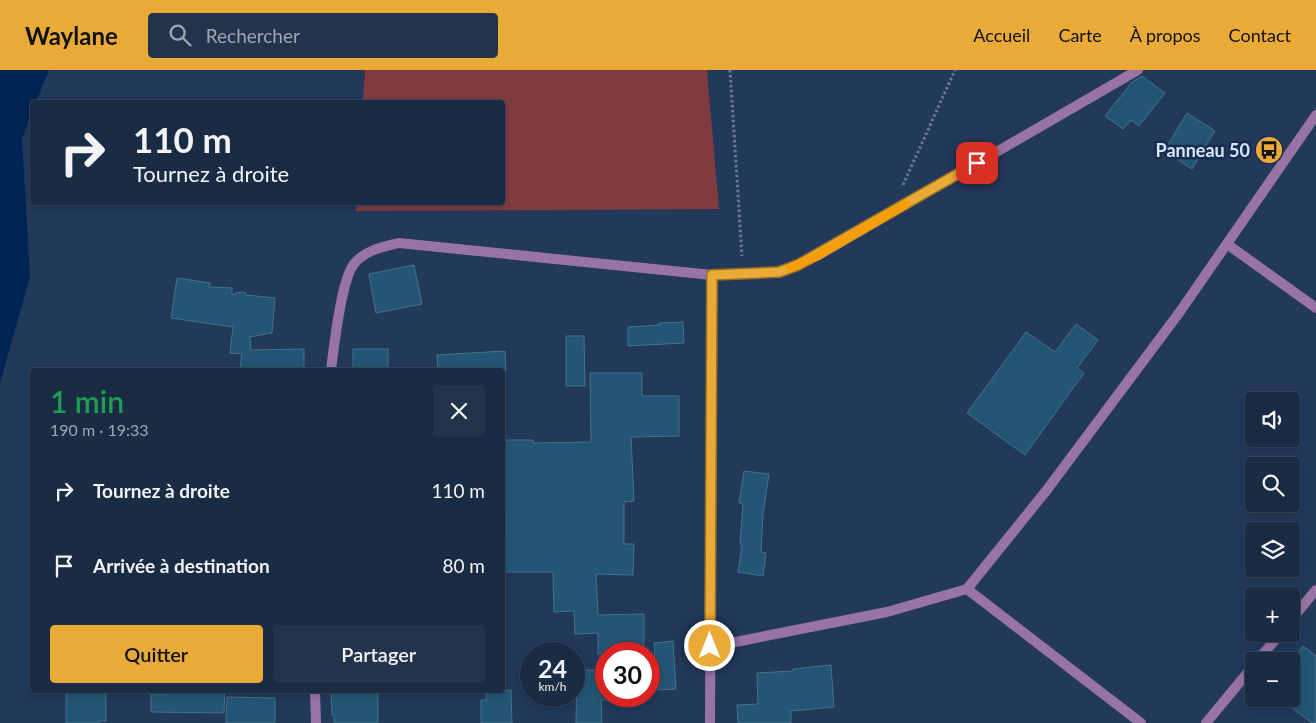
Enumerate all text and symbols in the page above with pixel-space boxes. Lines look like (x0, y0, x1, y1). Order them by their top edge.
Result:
search box (148, 13, 498, 58)
text: Waylane (25, 21, 118, 50)
icon: search (166, 21, 194, 49)
text: Rechercher (206, 24, 300, 47)
text: Accueil (973, 24, 1030, 46)
text: Carte (1058, 24, 1102, 46)
text: À propos (1130, 24, 1201, 46)
text: Contact (1229, 24, 1291, 46)
text: 110 m (133, 118, 232, 160)
icon: right (50, 120, 115, 185)
bus stop icon: Panneau 50 (1254, 135, 1284, 165)
place label: Panneau 50 (1156, 139, 1250, 161)
pin (956, 142, 998, 184)
icon: arrive (963, 149, 991, 177)
text: Tournez à droite (133, 160, 289, 187)
text: 1 min (50, 383, 124, 419)
button: close (433, 385, 485, 437)
map controls (1245, 392, 1300, 707)
button: sound (1245, 392, 1300, 447)
text: 190 m · 19:33 (50, 420, 149, 439)
button: search (1245, 457, 1300, 512)
icon: right (50, 477, 78, 505)
text: Tournez à droite (93, 479, 230, 502)
text: 110 m (431, 479, 485, 502)
button: layers (1245, 522, 1300, 577)
icon: arrive (50, 552, 78, 580)
text: Arrivée à destination (93, 554, 270, 577)
text: 80 m (442, 554, 485, 577)
button: + (1245, 587, 1300, 642)
position arrow (683, 619, 735, 671)
button: Quitter (50, 625, 263, 683)
button: Partager (273, 625, 485, 683)
speed limit sign: 30 (595, 642, 660, 707)
button: − (1245, 652, 1300, 707)
text: 24 (538, 653, 567, 683)
text: km/h (538, 679, 567, 694)

